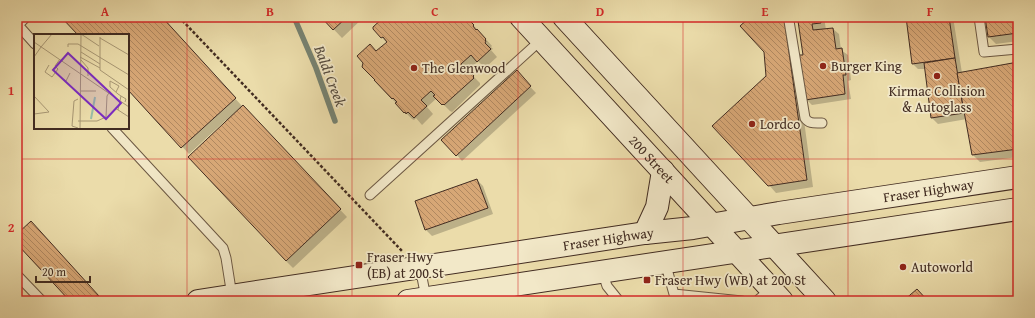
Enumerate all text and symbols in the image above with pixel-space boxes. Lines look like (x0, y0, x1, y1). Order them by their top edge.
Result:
text: A (101, 2, 110, 21)
text: B (266, 2, 274, 21)
text: C (431, 2, 439, 21)
text: D (596, 2, 604, 21)
text: E (762, 2, 769, 21)
text: F (927, 2, 934, 21)
inset map (34, 34, 129, 129)
water label: Baldi Creek (309, 41, 352, 110)
place label: Burger King (831, 56, 902, 76)
place label: The Glenwood (422, 58, 506, 78)
marker: Burger King (818, 61, 828, 71)
marker: The Glenwood (409, 63, 419, 73)
marker: Kirmac Collision & Autoglass (932, 71, 942, 81)
text: 1 (8, 81, 14, 100)
place label: Kirmac Collision & Autoglass (889, 81, 985, 117)
place label: Lordco (760, 114, 800, 134)
marker: Lordco (747, 119, 757, 129)
street label: 200 Street (624, 131, 679, 188)
street label: Fraser Highway (882, 174, 975, 207)
text: 2 (8, 218, 15, 237)
street label: Fraser Highway (562, 222, 655, 255)
place label: Fraser Hwy (EB) at 200 St (367, 247, 444, 283)
place label: Autoworld (911, 257, 974, 277)
scale bar (36, 258, 90, 284)
marker: Fraser Hwy (EB) at 200 St (354, 260, 364, 270)
marker: Autoworld (898, 262, 908, 272)
text: 20 m (42, 263, 66, 280)
place label: Fraser Hwy (WB) at 200 St (655, 270, 806, 290)
marker: Fraser Hwy (WB) at 200 St (642, 275, 652, 285)

